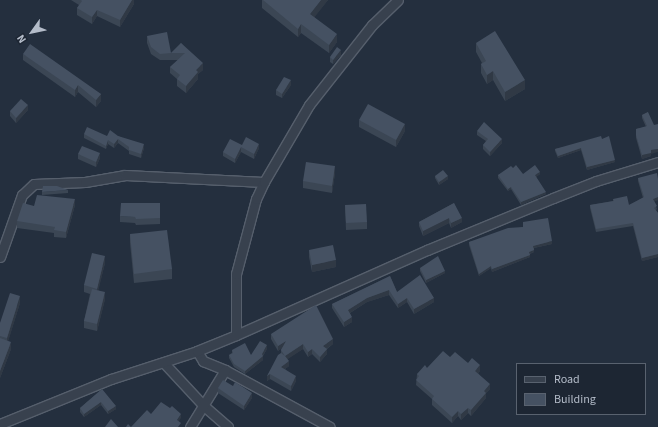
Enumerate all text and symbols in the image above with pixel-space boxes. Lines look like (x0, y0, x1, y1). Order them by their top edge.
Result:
north arrow (12, 12, 52, 52)
text: N (13, 32, 30, 46)
legend (516, 363, 646, 415)
text: Road (554, 371, 580, 388)
text: Building (554, 391, 596, 408)

